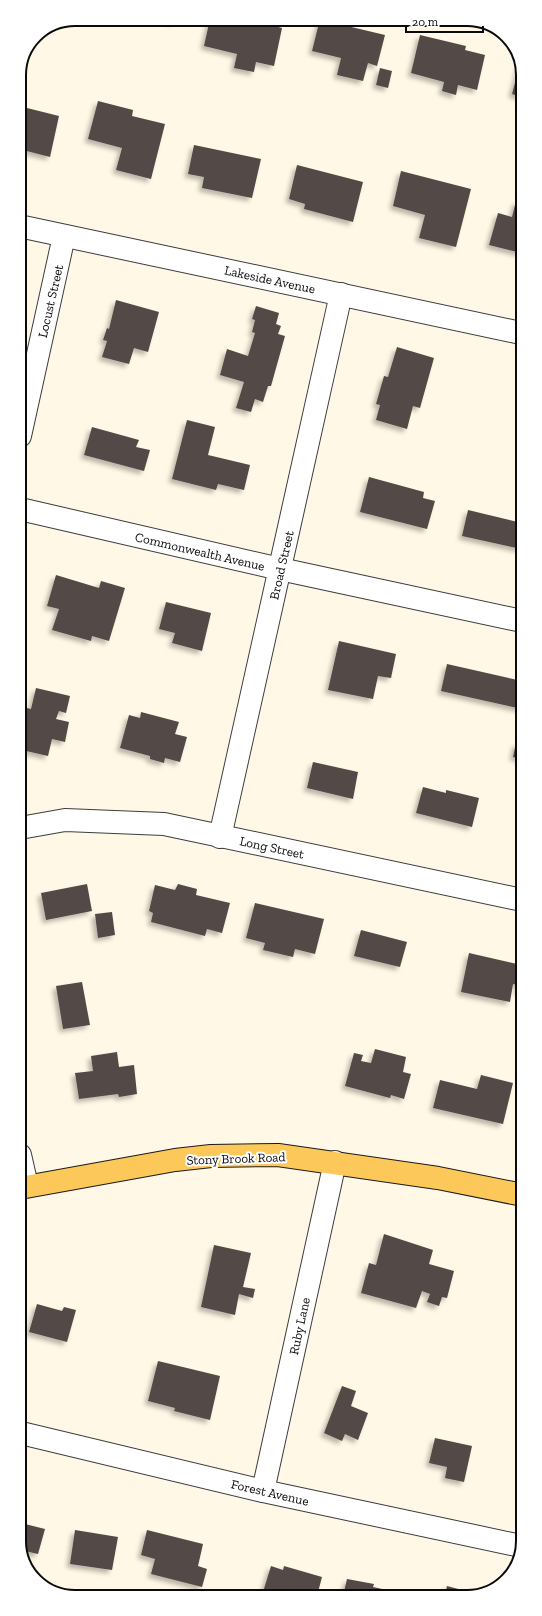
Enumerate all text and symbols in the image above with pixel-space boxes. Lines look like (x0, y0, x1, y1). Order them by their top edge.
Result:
scale bar (406, 8, 483, 34)
text: 20 m (412, 15, 439, 29)
street label: Locust Street (35, 263, 66, 339)
street label: Lakeside Avenue (223, 263, 317, 296)
street label: Commonwealth Avenue (134, 529, 266, 574)
street label: Broad Street (266, 529, 297, 601)
street label: Long Street (238, 833, 306, 862)
street label: Stony Brook Road (186, 1149, 286, 1168)
street label: Ruby Lane (286, 1296, 313, 1356)
street label: Forest Avenue (229, 1476, 310, 1509)

